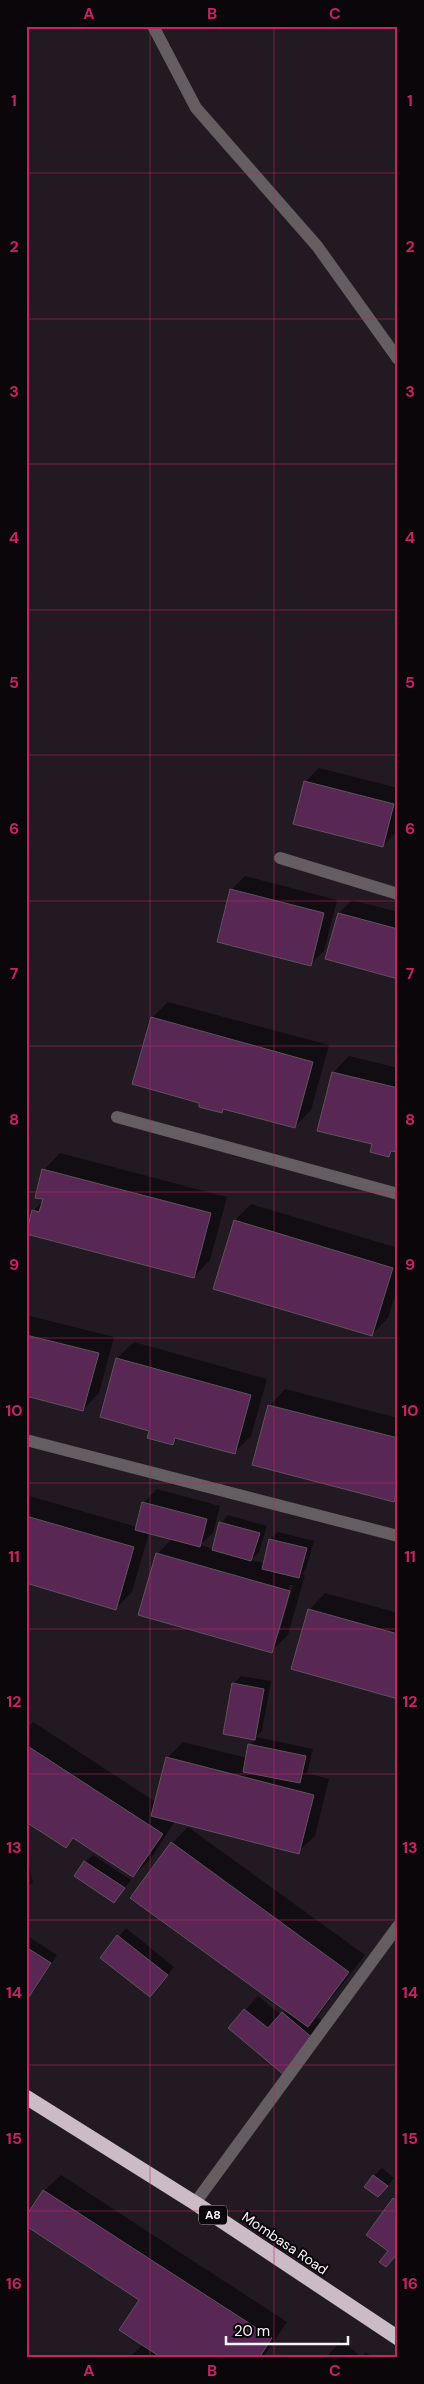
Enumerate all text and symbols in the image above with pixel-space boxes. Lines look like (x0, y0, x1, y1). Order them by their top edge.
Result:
text: A (83, 3, 95, 24)
text: B (207, 3, 217, 24)
text: C (329, 3, 341, 24)
text: 1 (11, 90, 17, 111)
text: 1 (407, 90, 413, 111)
text: 2 (9, 236, 19, 257)
text: 2 (405, 236, 415, 257)
text: 3 (9, 381, 19, 402)
text: 3 (405, 381, 415, 402)
text: 4 (9, 527, 19, 548)
text: 4 (405, 527, 415, 548)
text: 5 (9, 672, 19, 693)
text: 5 (405, 672, 415, 693)
text: 6 (9, 818, 19, 839)
text: 6 (405, 818, 415, 839)
text: 7 (10, 963, 19, 984)
text: 7 (406, 963, 415, 984)
text: 8 (9, 1109, 19, 1130)
text: 8 (405, 1109, 415, 1130)
text: 9 (9, 1254, 19, 1275)
text: 9 (405, 1254, 415, 1275)
text: 10 (5, 1400, 23, 1421)
text: 10 (401, 1400, 419, 1421)
text: 11 (8, 1546, 20, 1567)
text: 11 (404, 1546, 416, 1567)
text: 12 (6, 1691, 22, 1712)
text: 12 (402, 1691, 418, 1712)
text: 13 (6, 1837, 22, 1858)
text: 13 (402, 1837, 418, 1858)
text: 14 (6, 1982, 22, 2003)
text: 14 (402, 1982, 418, 2003)
text: 15 (6, 2128, 22, 2149)
text: 15 (402, 2128, 418, 2149)
road number: A8 (199, 2206, 227, 2224)
street label: Mombasa Road (239, 2208, 331, 2278)
text: 16 (6, 2273, 22, 2294)
text: 16 (402, 2273, 418, 2294)
scale bar (226, 2314, 349, 2346)
text: 20 m (234, 2321, 270, 2341)
text: A (83, 2360, 95, 2381)
text: B (207, 2360, 217, 2381)
text: C (329, 2360, 341, 2381)

